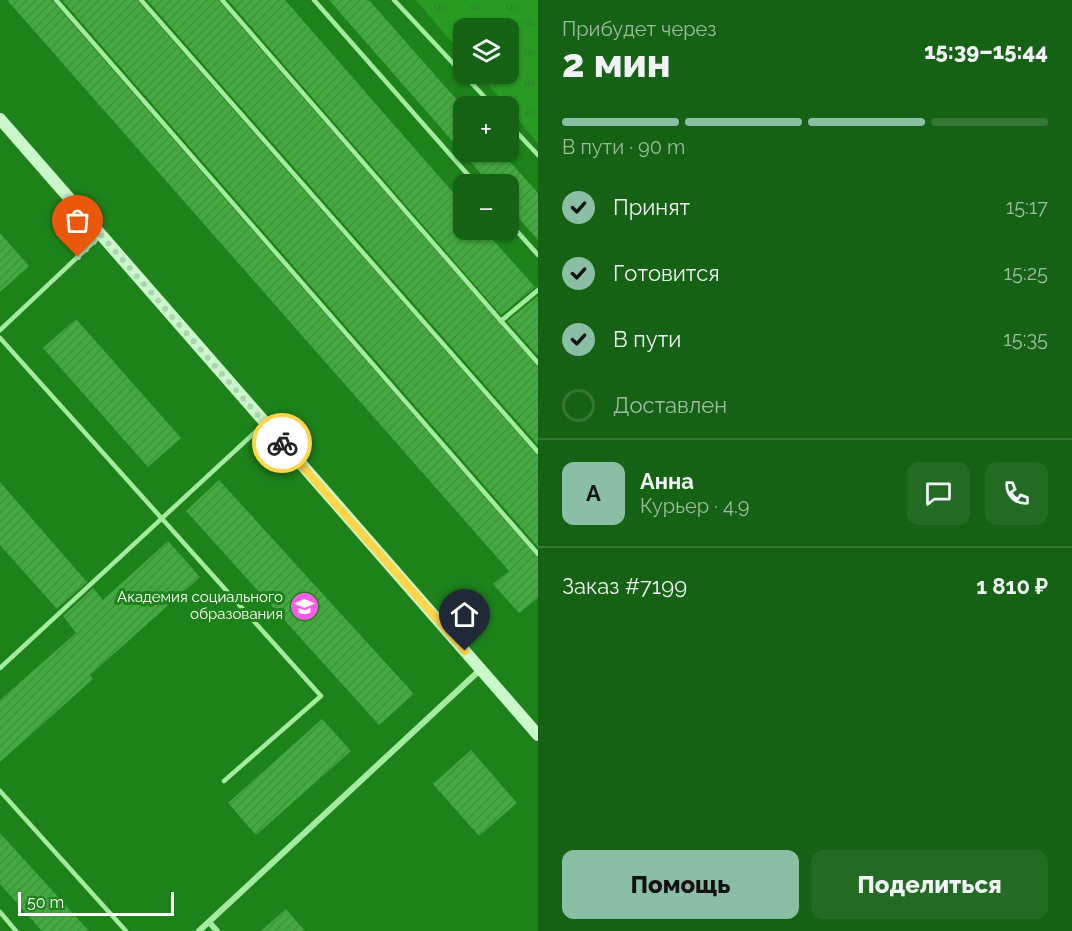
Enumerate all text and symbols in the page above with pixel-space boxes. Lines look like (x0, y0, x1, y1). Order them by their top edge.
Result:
text: Прибудет через (562, 17, 716, 41)
map controls (453, 18, 519, 240)
button: layers (453, 18, 519, 84)
text: 15:39–15:44 (924, 38, 1048, 64)
text: 2 мин (562, 40, 671, 86)
button: + (453, 96, 519, 162)
text: В пути · 90 m (562, 135, 685, 159)
button: − (453, 174, 519, 240)
icon: check (562, 191, 595, 224)
text: Принят (613, 194, 690, 220)
pin (52, 195, 103, 257)
text: 15:17 (1006, 195, 1048, 219)
icon: bag (61, 204, 94, 237)
icon: check (562, 257, 595, 290)
text: Готовится (613, 260, 720, 286)
text: 15:25 (1003, 261, 1048, 285)
icon: check (562, 323, 595, 356)
text: В пути (613, 326, 681, 352)
text: 15:35 (1003, 327, 1048, 351)
text: Доставлен (613, 392, 727, 418)
courier (252, 413, 312, 473)
icon: bike (266, 427, 299, 460)
button: chat (907, 462, 970, 525)
button: phone (985, 462, 1048, 525)
text: Анна (640, 468, 694, 494)
text: А (586, 480, 601, 506)
text: Курьер · 4.9 (640, 494, 749, 518)
text: Заказ #7199 (562, 573, 687, 599)
text: 1 810 ₽ (976, 573, 1048, 599)
place label: Академия социального образования (117, 588, 283, 623)
pin (439, 589, 490, 651)
school or university icon: Академия социального образования (288, 590, 320, 622)
icon: home (448, 598, 481, 631)
button: Помощь (562, 850, 799, 919)
button: Поделиться (811, 850, 1048, 919)
scale bar (18, 889, 174, 916)
text: 50 m (27, 893, 64, 912)

